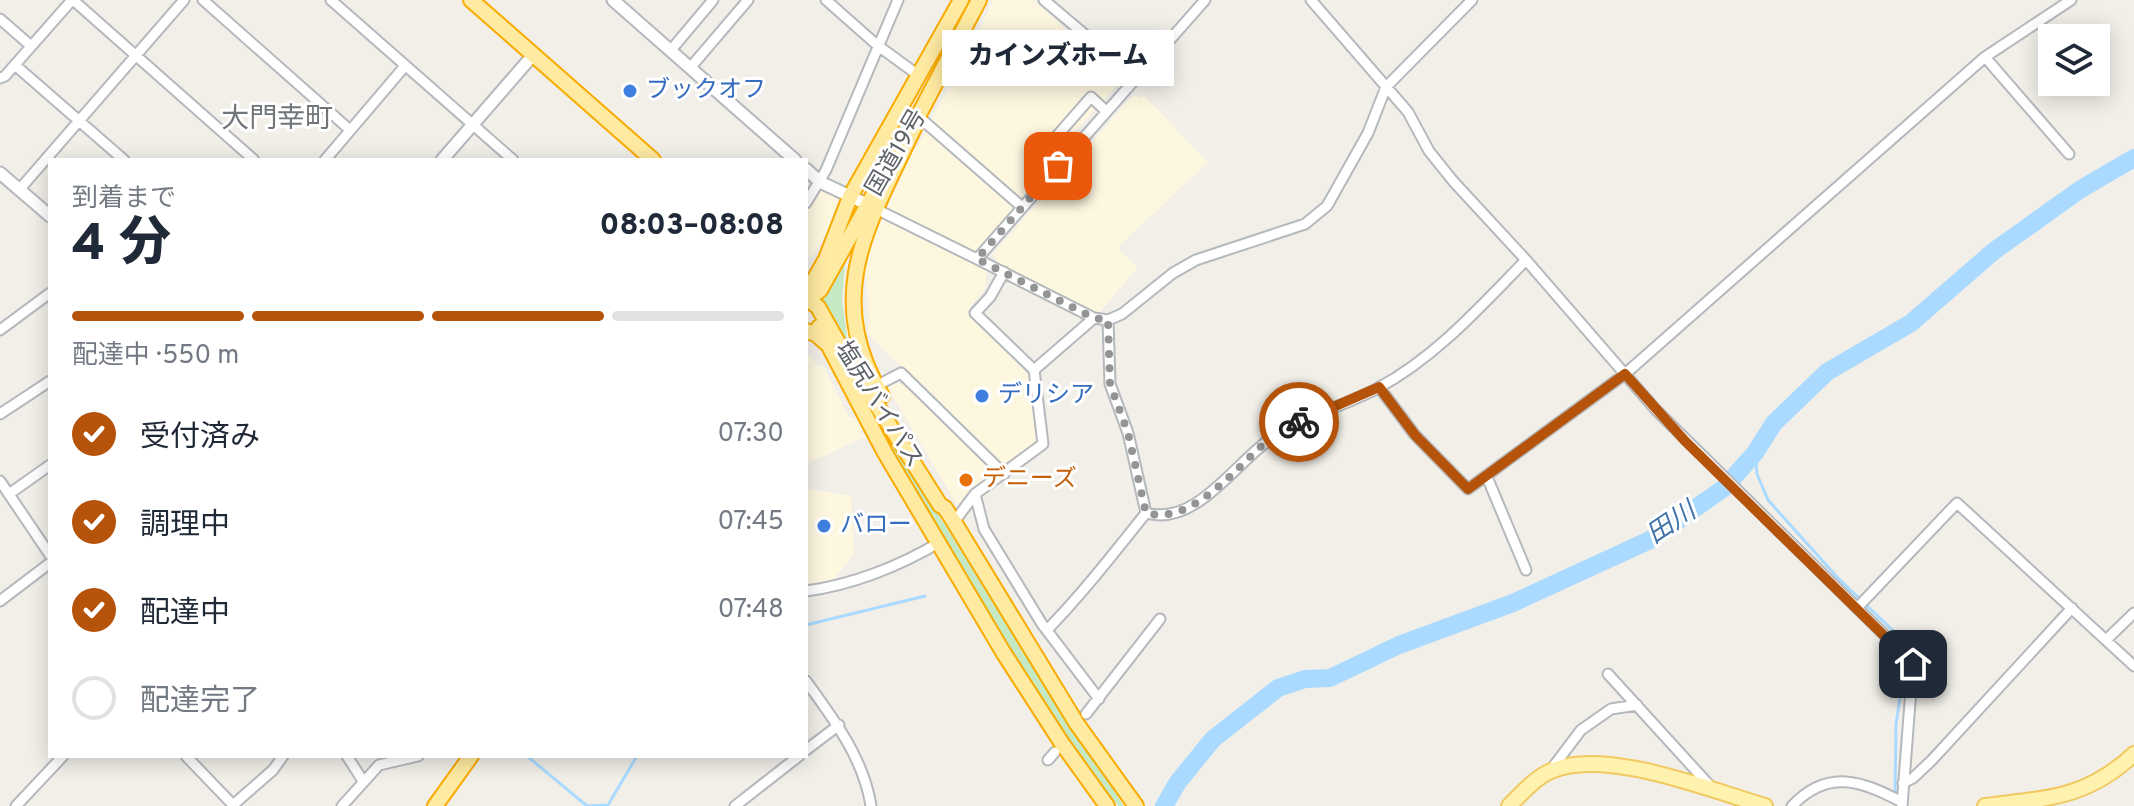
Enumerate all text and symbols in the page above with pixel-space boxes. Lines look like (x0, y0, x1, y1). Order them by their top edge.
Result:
map controls (2038, 24, 2110, 96)
button: layers (2038, 24, 2110, 96)
callout: カインズホーム (942, 30, 1174, 86)
text: カインズホーム (968, 41, 1148, 74)
place label: ブックオフ (646, 76, 766, 106)
marker: ブックオフ (621, 82, 639, 100)
district label: 大門幸町 (221, 102, 333, 138)
street label: 国道19号 (860, 104, 934, 202)
pin (1024, 132, 1092, 200)
icon: bag (1036, 144, 1080, 188)
text: 到着まで (72, 183, 176, 216)
text: 08:03–08:08 (600, 208, 784, 245)
text: 4 分 (72, 213, 171, 279)
street label: 塩尻バイパス (827, 336, 929, 474)
text: 配達中 · 550 m (72, 340, 239, 373)
place label: デリシア (998, 381, 1094, 411)
courier (1259, 382, 1339, 462)
marker: デリシア (973, 387, 991, 405)
icon: bike (1277, 400, 1321, 444)
icon: check (72, 412, 116, 456)
text: 07:30 (718, 418, 784, 451)
text: 受付済み (140, 420, 260, 457)
place label: デニーズ (982, 465, 1077, 495)
marker: デニーズ (957, 471, 975, 489)
water label: 田川 (1641, 494, 1705, 552)
icon: check (72, 500, 116, 544)
text: 07:45 (717, 506, 784, 539)
text: 調理中 (140, 508, 230, 545)
place label: バロー (840, 511, 912, 541)
marker: バロー (815, 517, 833, 535)
icon: check (72, 588, 116, 632)
text: 07:48 (718, 594, 784, 627)
text: 配達中 (140, 596, 230, 633)
pin (1879, 630, 1947, 698)
icon: home (1891, 642, 1935, 686)
text: 配達完了 (140, 684, 260, 721)

